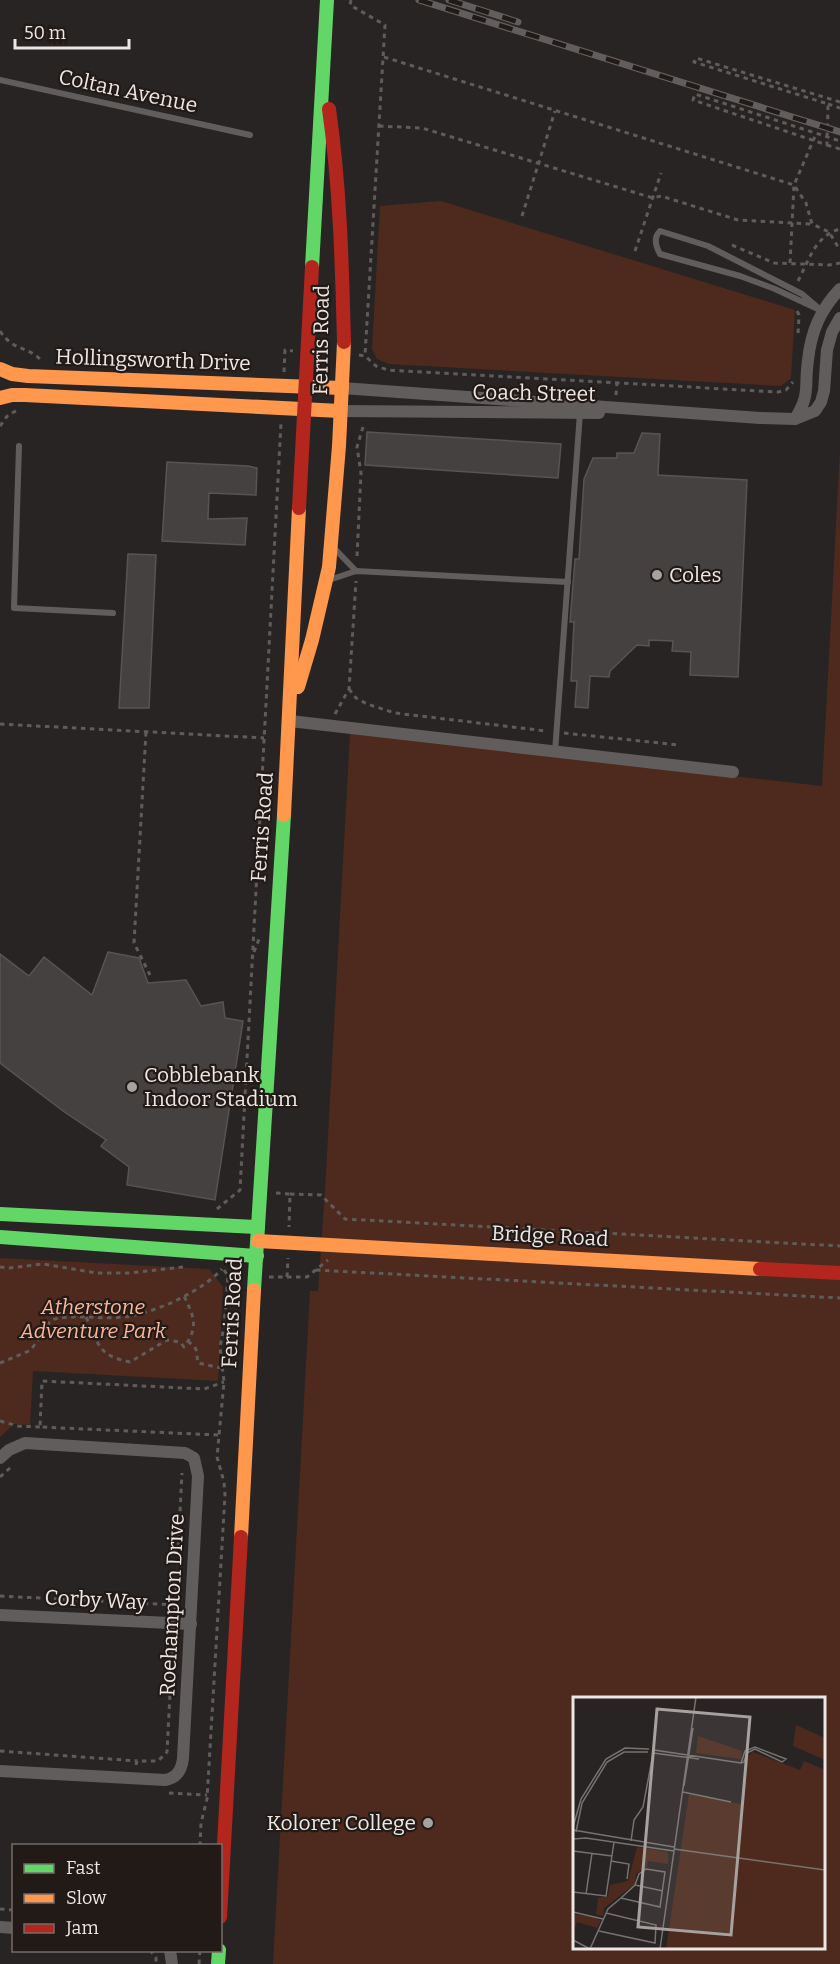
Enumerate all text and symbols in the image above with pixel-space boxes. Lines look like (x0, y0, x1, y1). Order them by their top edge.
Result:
scale bar (15, 12, 129, 50)
text: 50 m (24, 22, 66, 44)
street label: Coltan Avenue (56, 64, 200, 118)
street label: Ferris Road (307, 285, 335, 395)
street label: Hollingsworth Drive (55, 344, 251, 376)
street label: Coach Street (472, 379, 596, 407)
place label: Coles (669, 562, 722, 588)
marker: Coles (650, 568, 664, 582)
street label: Ferris Road (245, 771, 279, 883)
place label: Cobblebank Indoor Stadium (144, 1062, 298, 1112)
marker: Cobblebank Indoor Stadium (125, 1080, 139, 1094)
street label: Bridge Road (491, 1220, 609, 1252)
street label: Ferris Road (216, 1257, 248, 1369)
park label: Atherstone Adventure Park (19, 1294, 167, 1344)
street label: Roehampton Drive (154, 1513, 190, 1697)
street label: Corby Way (44, 1584, 149, 1616)
inset map (573, 1697, 825, 1949)
place label: Kolorer College (266, 1810, 416, 1836)
marker: Kolorer College (421, 1816, 435, 1830)
legend (12, 1844, 222, 1952)
text: Fast (66, 1857, 101, 1879)
text: Slow (66, 1887, 107, 1909)
text: Jam (65, 1917, 99, 1939)

